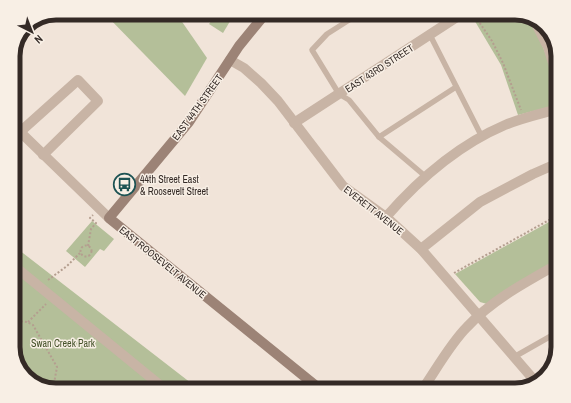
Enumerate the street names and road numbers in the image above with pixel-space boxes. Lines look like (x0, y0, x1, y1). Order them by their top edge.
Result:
street label: EAST 43RD STREET (343, 41, 416, 95)
street label: EAST 44TH STREET (169, 72, 226, 143)
street label: EVERETT AVENUE (341, 183, 406, 238)
street label: EAST ROOSEVELT AVENUE (117, 223, 209, 301)

